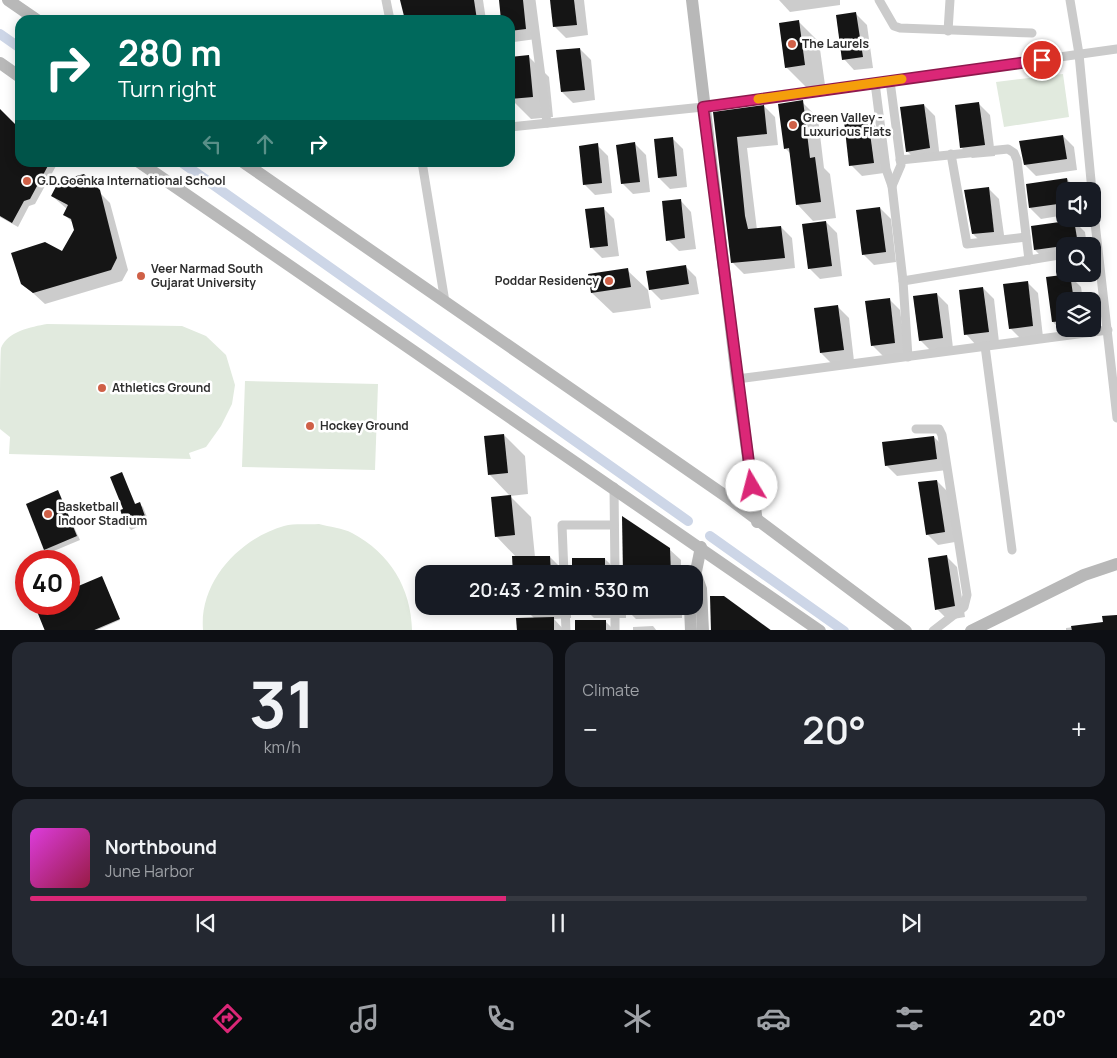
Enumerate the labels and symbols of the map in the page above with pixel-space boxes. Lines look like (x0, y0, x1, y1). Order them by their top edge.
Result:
place label: The Laurels (802, 35, 869, 52)
marker: The Laurels (786, 38, 798, 50)
pin (1021, 39, 1063, 81)
place label: Green Valley - Luxurious Flats (803, 109, 892, 140)
marker: Green Valley - Luxurious Flats (787, 119, 799, 131)
place label: G.D.Goenka International School (37, 172, 226, 189)
marker: G.D.Goenka International School (21, 175, 33, 187)
place label: Veer Narmad South Gujarat University (151, 260, 263, 291)
marker: Veer Narmad South Gujarat University (135, 270, 147, 282)
place label: Poddar Residency (495, 272, 599, 289)
marker: Poddar Residency (603, 275, 615, 287)
place label: Athletics Ground (112, 379, 211, 396)
marker: Athletics Ground (96, 382, 108, 394)
place label: Hockey Ground (320, 417, 409, 434)
marker: Hockey Ground (304, 420, 316, 432)
position arrow (725, 459, 777, 511)
place label: Basketball Indoor Stadium (58, 498, 147, 529)
marker: Basketball Indoor Stadium (42, 508, 54, 520)
speed limit sign: 40 (15, 550, 80, 615)

